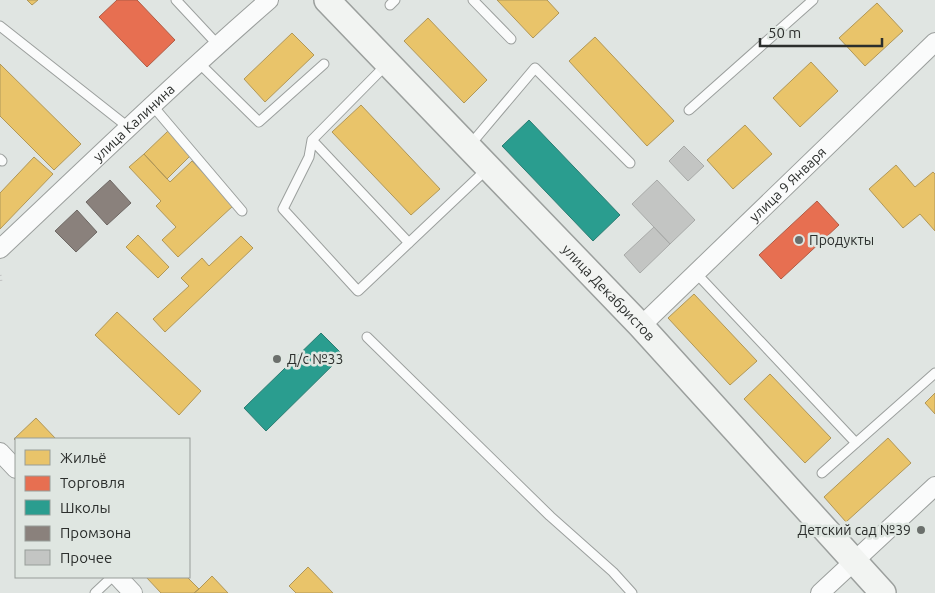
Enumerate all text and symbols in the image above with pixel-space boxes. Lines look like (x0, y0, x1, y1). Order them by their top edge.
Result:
scale bar (760, 15, 882, 47)
text: 50 m (768, 24, 801, 41)
street label: улица Калинина (90, 81, 178, 165)
street label: улица 9 Января (746, 144, 829, 225)
place label: Продукты (809, 232, 874, 248)
marker: Продукты (793, 234, 805, 246)
street label: улица Декабристов (559, 241, 658, 344)
place label: Д/с №33 (287, 351, 343, 367)
marker: Д/с №33 (271, 353, 283, 365)
legend (15, 438, 190, 578)
text: Жильё (60, 449, 107, 466)
text: Торговля (60, 474, 125, 491)
text: Школы (60, 499, 111, 516)
place label: Детский сад №39 (797, 522, 911, 538)
text: Промзона (60, 524, 131, 541)
marker: Детский сад №39 (915, 524, 927, 536)
text: Прочее (60, 549, 112, 566)

